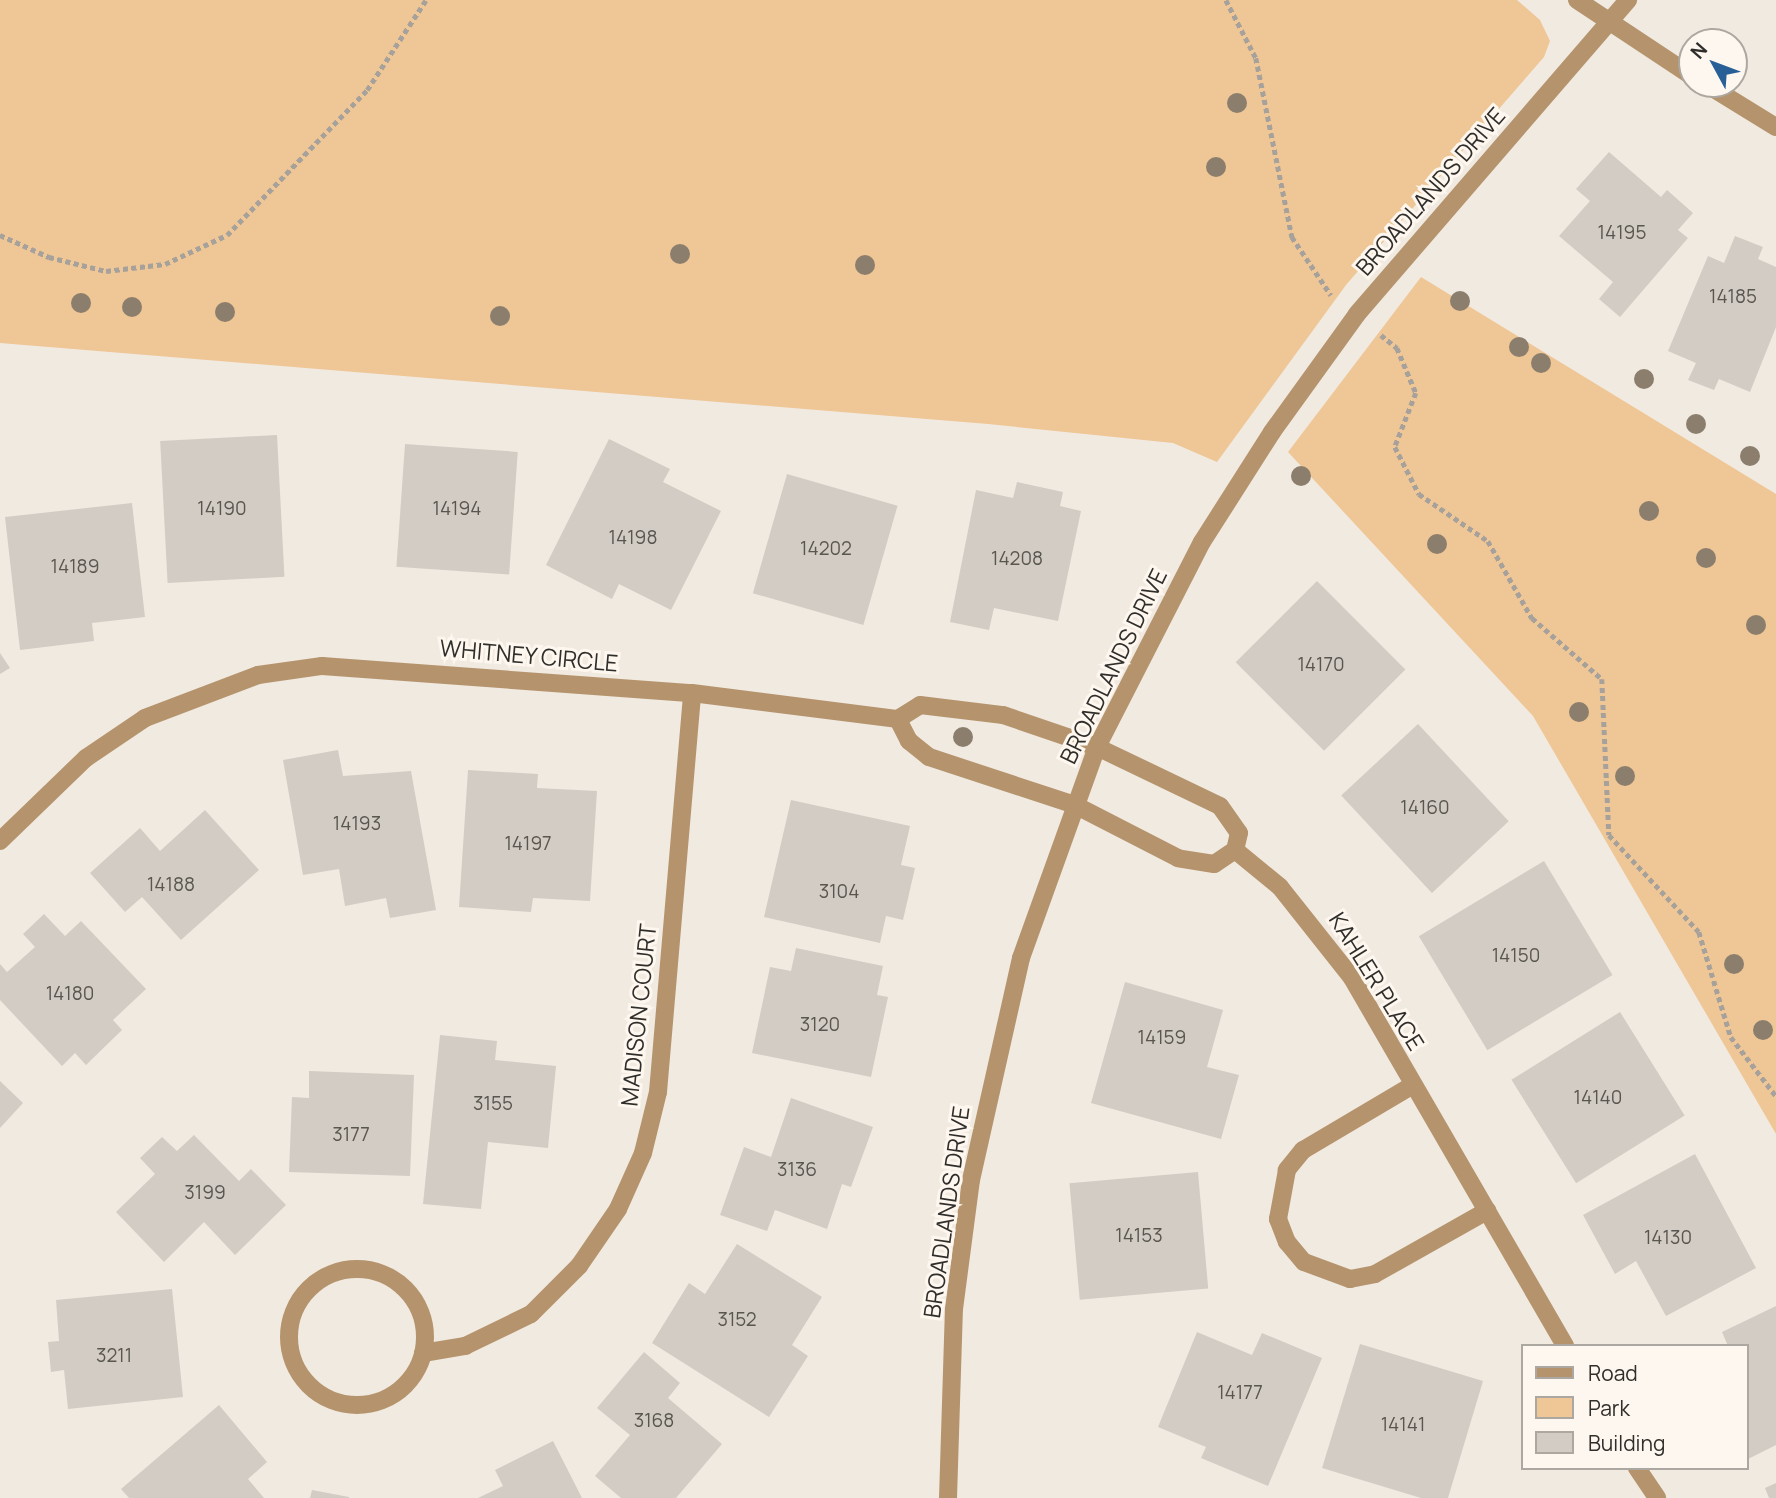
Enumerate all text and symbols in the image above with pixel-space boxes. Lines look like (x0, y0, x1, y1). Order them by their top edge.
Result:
north arrow (1678, 28, 1748, 98)
text: N (1684, 37, 1713, 64)
street label: BROADLANDS DRIVE (1350, 101, 1510, 281)
house number: 14195 (1598, 222, 1646, 244)
house number: 14185 (1709, 286, 1757, 308)
house number: 14190 (197, 498, 247, 520)
house number: 14194 (432, 498, 482, 520)
house number: 14198 (609, 527, 657, 549)
house number: 14202 (800, 538, 852, 560)
house number: 14208 (991, 548, 1043, 570)
house number: 14189 (51, 556, 99, 578)
street label: BROADLANDS DRIVE (1054, 564, 1172, 768)
street label: WHITNEY CIRCLE (438, 633, 620, 677)
house number: 14170 (1297, 654, 1345, 676)
house number: 14160 (1400, 797, 1450, 819)
house number: 14193 (333, 813, 381, 835)
house number: 14197 (504, 833, 552, 855)
house number: 14188 (147, 874, 195, 896)
house number: 3104 (819, 881, 859, 903)
street label: KAHLER PLACE (1324, 907, 1430, 1055)
street label: MADISON COURT (615, 922, 661, 1108)
house number: 14150 (1492, 945, 1540, 967)
house number: 14180 (46, 983, 94, 1005)
house number: 3120 (800, 1014, 840, 1036)
house number: 14159 (1138, 1027, 1186, 1049)
house number: 14140 (1574, 1087, 1622, 1109)
house number: 3155 (473, 1093, 513, 1115)
street label: BROADLANDS DRIVE (917, 1104, 975, 1320)
house number: 3177 (332, 1124, 370, 1146)
house number: 3136 (777, 1159, 817, 1181)
house number: 3199 (184, 1182, 226, 1204)
house number: 14153 (1115, 1225, 1163, 1247)
house number: 14130 (1644, 1227, 1692, 1249)
house number: 3152 (717, 1309, 757, 1331)
legend (1520, 1344, 1748, 1470)
house number: 3211 (96, 1345, 132, 1367)
text: Road (1588, 1359, 1638, 1387)
house number: 14177 (1217, 1382, 1263, 1404)
text: Park (1588, 1394, 1630, 1422)
house number: 3168 (634, 1410, 674, 1432)
house number: 14141 (1381, 1414, 1425, 1436)
text: Building (1588, 1429, 1665, 1457)

